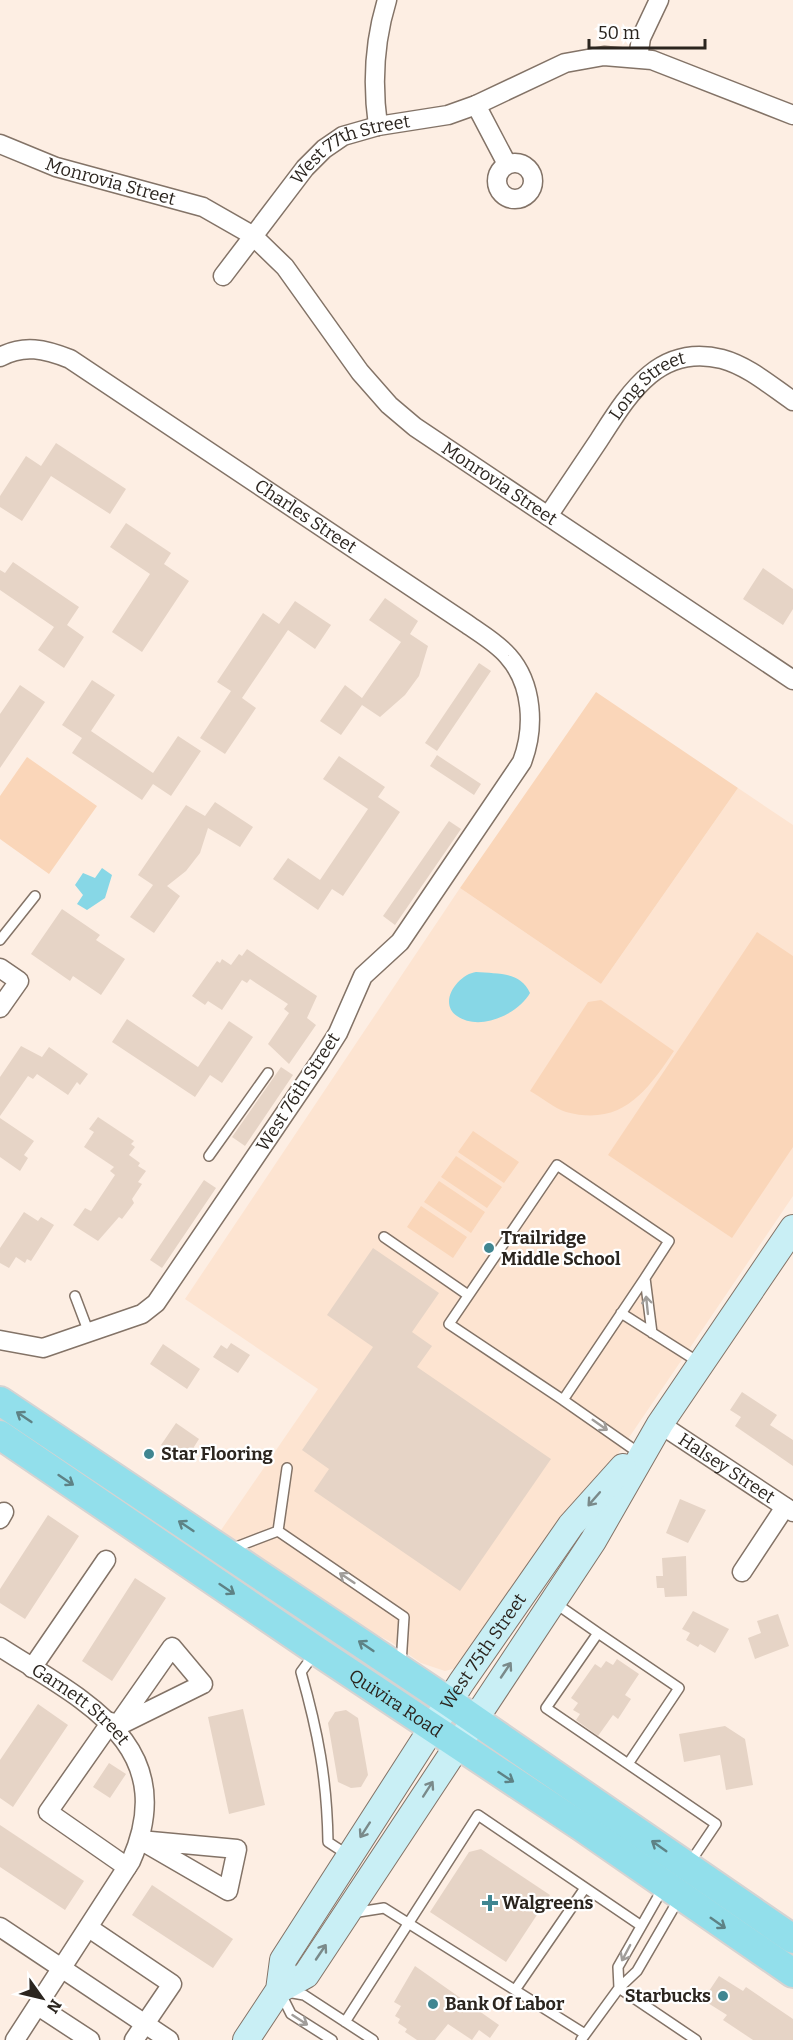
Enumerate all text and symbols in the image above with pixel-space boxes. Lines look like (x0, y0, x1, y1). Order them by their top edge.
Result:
scale bar (589, 12, 704, 50)
text: 50 m (598, 22, 640, 44)
street label: West 77th Street (286, 110, 412, 189)
street label: Monrovia Street (42, 153, 178, 210)
street label: Long Street (604, 347, 688, 424)
street label: Monrovia Street (438, 437, 562, 530)
street label: Charles Street (250, 474, 361, 558)
street label: West 76th Street (251, 1028, 345, 1155)
place label: Trailridge Middle School (501, 1227, 621, 1270)
marker: Trailridge Middle School (482, 1241, 496, 1255)
one-way arrow (641, 1296, 652, 1316)
one-way arrow (16, 1411, 33, 1423)
one-way arrow (591, 1420, 608, 1432)
street label: Halsey Street (674, 1428, 780, 1508)
place label: Star Flooring (161, 1443, 274, 1465)
marker: Star Flooring (142, 1447, 156, 1461)
one-way arrow (57, 1473, 74, 1486)
one-way arrow (587, 1492, 601, 1507)
one-way arrow (178, 1519, 195, 1531)
one-way arrow (340, 1572, 356, 1584)
one-way arrow (218, 1583, 235, 1596)
street label: West 75th Street (436, 1589, 531, 1714)
one-way arrow (358, 1640, 374, 1652)
street label: Garnett Street (28, 1659, 135, 1750)
one-way arrow (500, 1662, 513, 1679)
street label: Quivira Road (345, 1664, 447, 1742)
one-way arrow (497, 1771, 513, 1783)
one-way arrow (422, 1781, 434, 1797)
one-way arrow (359, 1821, 371, 1838)
one-way arrow (651, 1840, 668, 1852)
place label: Walgreens (502, 1892, 594, 1914)
marker: Walgreens (483, 1896, 497, 1910)
one-way arrow (710, 1917, 726, 1929)
one-way arrow (315, 1944, 327, 1960)
one-way arrow (620, 1944, 632, 1961)
north arrow (12, 1968, 72, 2028)
place label: Starbucks (625, 1985, 711, 2007)
marker: Starbucks (716, 1989, 730, 2003)
place label: Bank Of Labor (445, 1993, 565, 2015)
text: N (43, 1996, 65, 2017)
marker: Bank Of Labor (426, 1997, 440, 2011)
one-way arrow (292, 2013, 309, 2026)

